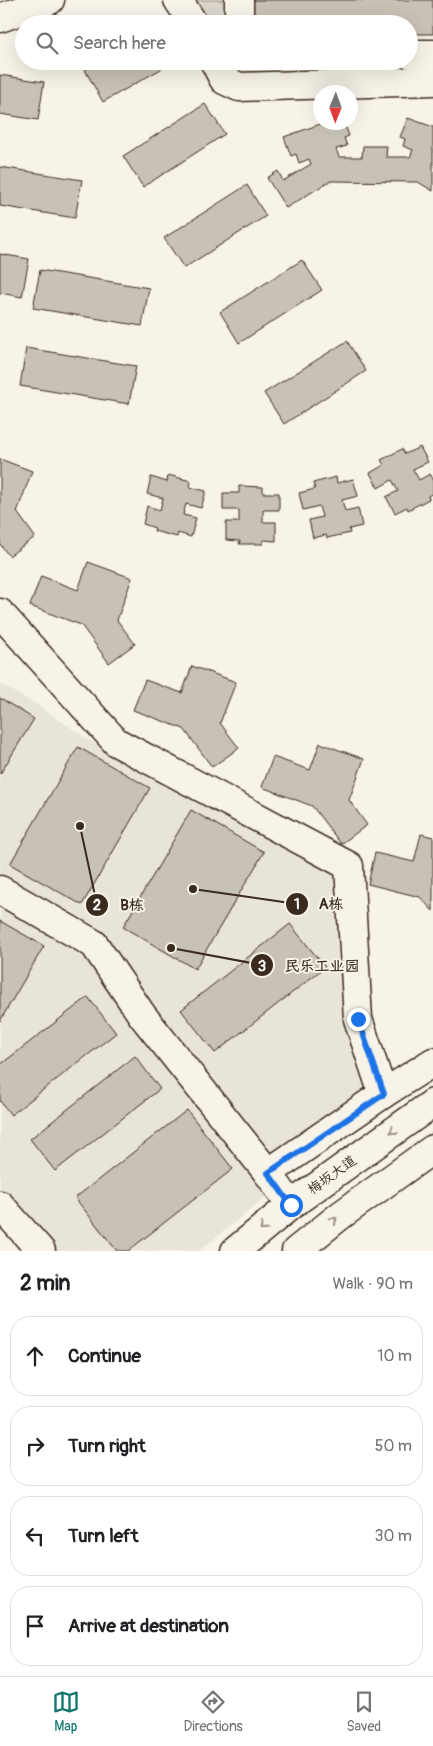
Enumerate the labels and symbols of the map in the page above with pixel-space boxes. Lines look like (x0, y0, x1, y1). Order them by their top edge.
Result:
north arrow (313, 85, 358, 130)
callout: A栋 (284, 889, 354, 919)
callout: B栋 (85, 890, 153, 920)
text: 1 (294, 895, 300, 914)
text: A栋 (319, 895, 343, 914)
text: 2 (93, 896, 101, 915)
text: B栋 (120, 896, 144, 915)
callout: 民乐工业园 (250, 950, 370, 980)
text: 3 (258, 957, 266, 976)
text: 民乐工业园 (284, 957, 360, 976)
route end (347, 1008, 370, 1031)
one-way arrow (389, 1125, 399, 1134)
street label: 梅坂大道 (304, 1152, 360, 1198)
route start (280, 1194, 303, 1217)
one-way arrow (328, 1218, 337, 1226)
one-way arrow (259, 1222, 268, 1231)

